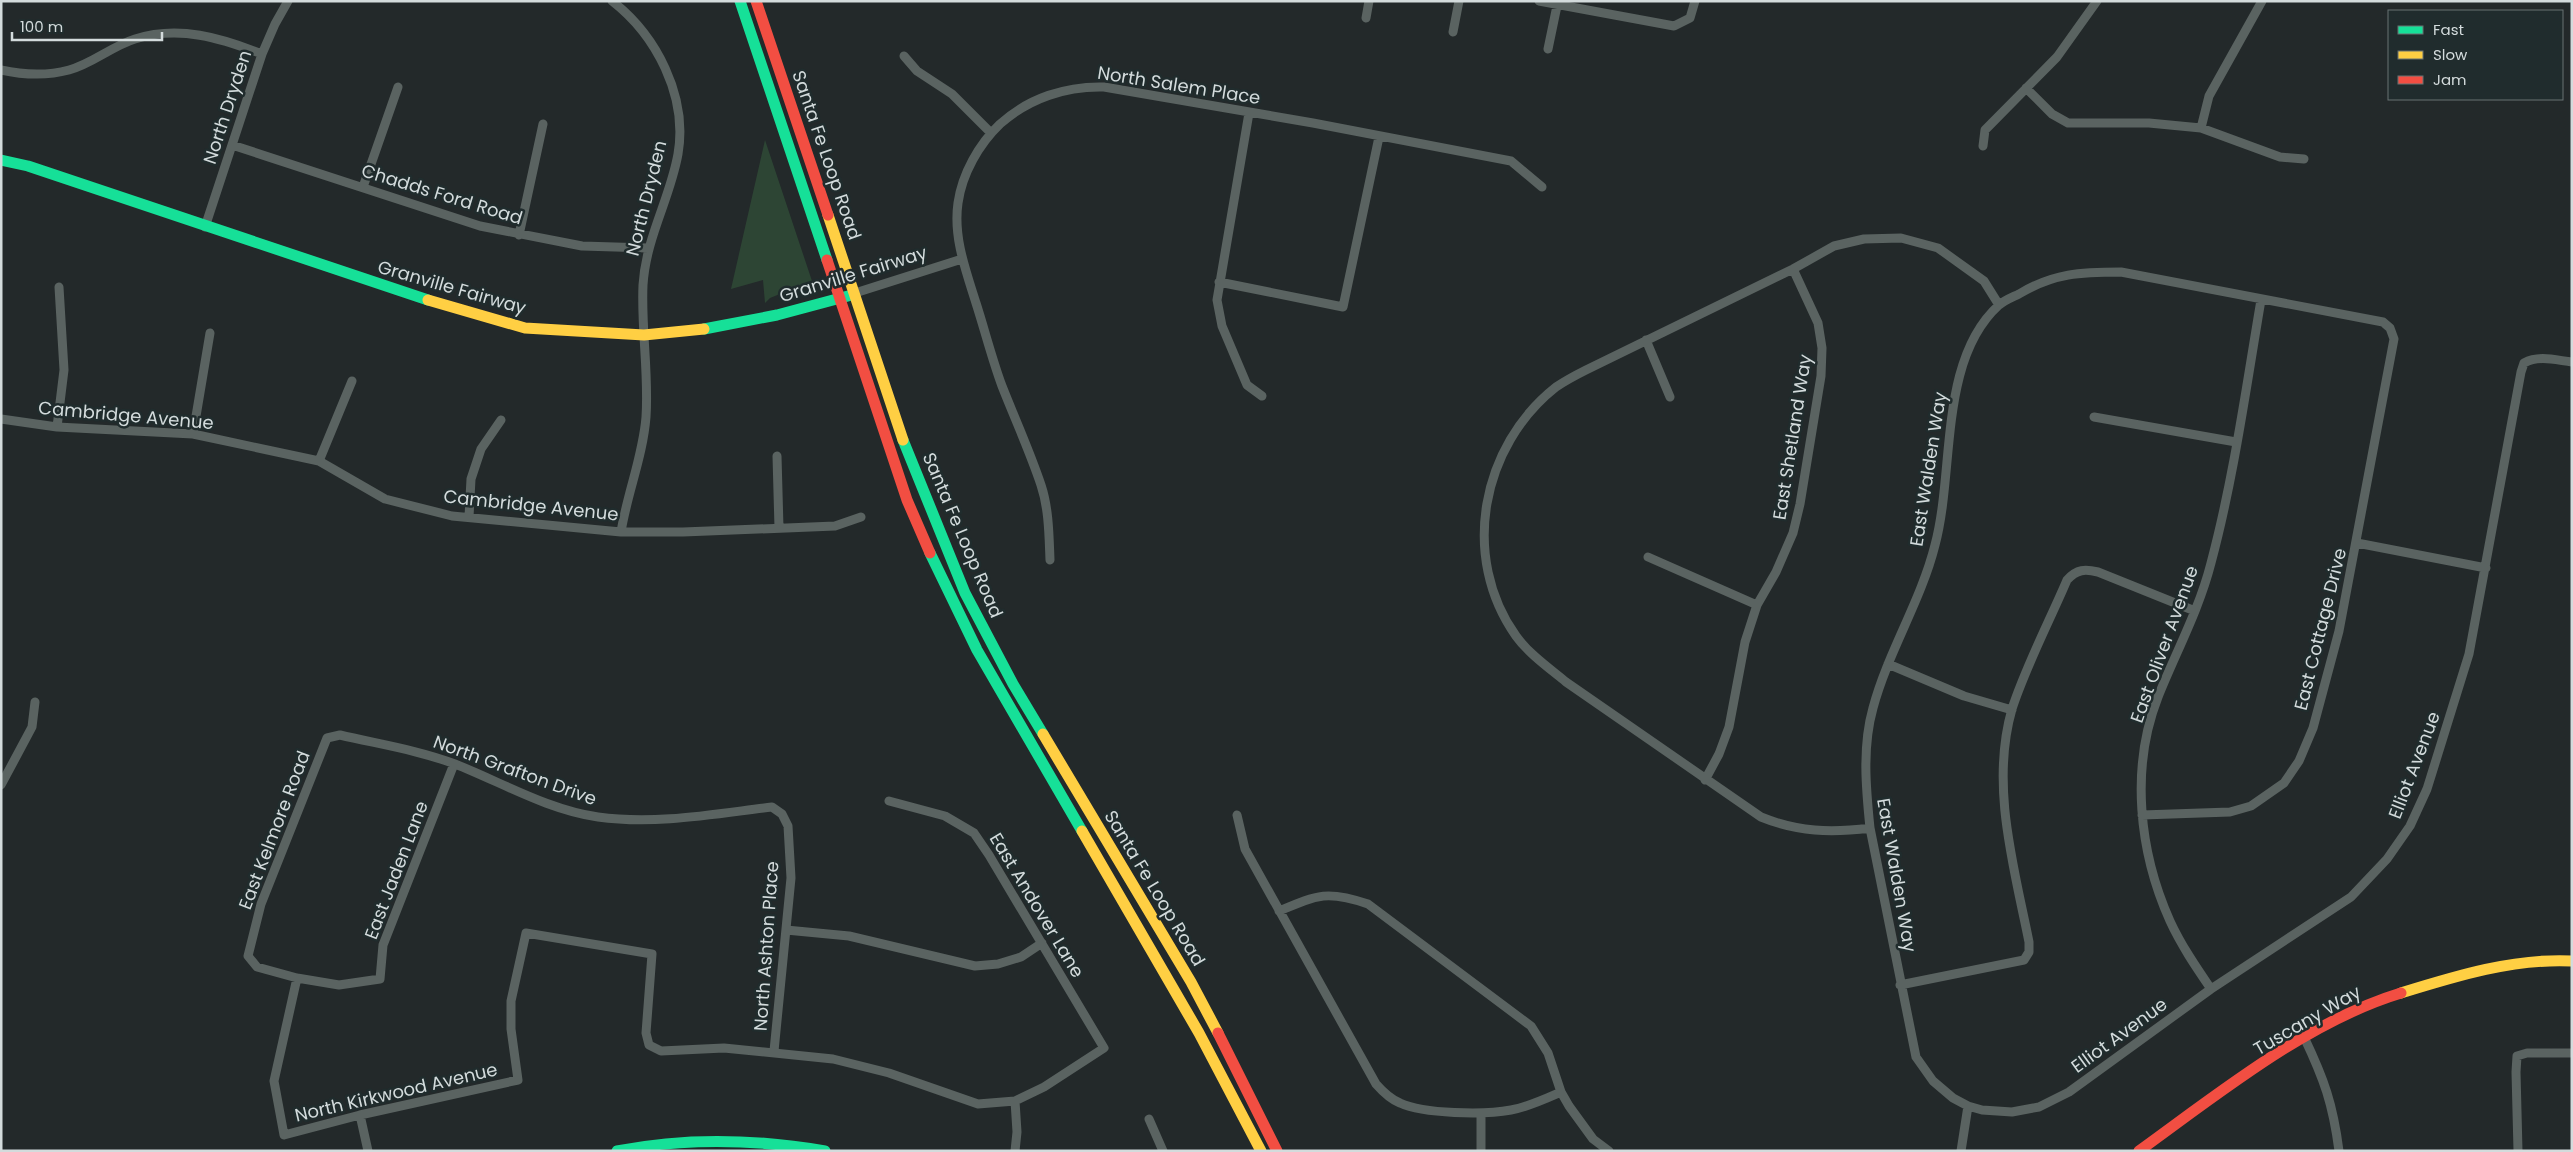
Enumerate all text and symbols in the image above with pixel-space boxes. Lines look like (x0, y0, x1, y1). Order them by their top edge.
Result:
scale bar (12, 10, 162, 42)
legend (2388, 10, 2563, 100)
text: 100 m (20, 16, 63, 37)
text: Fast (2433, 19, 2464, 40)
text: Slow (2433, 44, 2468, 65)
street label: North Dryden (197, 47, 257, 167)
street label: North Salem Place (1096, 60, 1262, 110)
street label: Santa Fe Loop Road (786, 67, 868, 243)
text: Jam (2433, 69, 2467, 90)
street label: North Dryden (620, 138, 672, 258)
street label: Chadds Ford Road (358, 158, 526, 230)
street label: Granville Fairway (776, 240, 930, 308)
street label: Granville Fairway (375, 254, 529, 320)
street label: East Shetland Way (1767, 353, 1817, 521)
street label: East Walden Way (1903, 390, 1953, 548)
street label: Cambridge Avenue (37, 395, 215, 435)
street label: Santa Fe Loop Road (917, 448, 1009, 622)
street label: Cambridge Avenue (442, 483, 620, 527)
street label: East Cottage Drive (2288, 545, 2352, 713)
street label: East Oliver Avenue (2124, 562, 2204, 726)
street label: Elliot Avenue (2382, 708, 2446, 822)
street label: North Grafton Drive (430, 729, 600, 811)
street label: East Kelmore Road (232, 747, 316, 913)
street label: East Walden Way (1871, 796, 1923, 954)
street label: East Jaden Lane (358, 797, 434, 943)
street label: Santa Fe Loop Road (1099, 806, 1211, 970)
street label: East Andover Lane (984, 828, 1090, 982)
street label: North Ashton Place (748, 860, 784, 1032)
street label: Tuscany Way (2249, 979, 2365, 1061)
street label: Elliot Avenue (2066, 992, 2172, 1078)
street label: North Kirkwood Avenue (292, 1057, 500, 1127)

